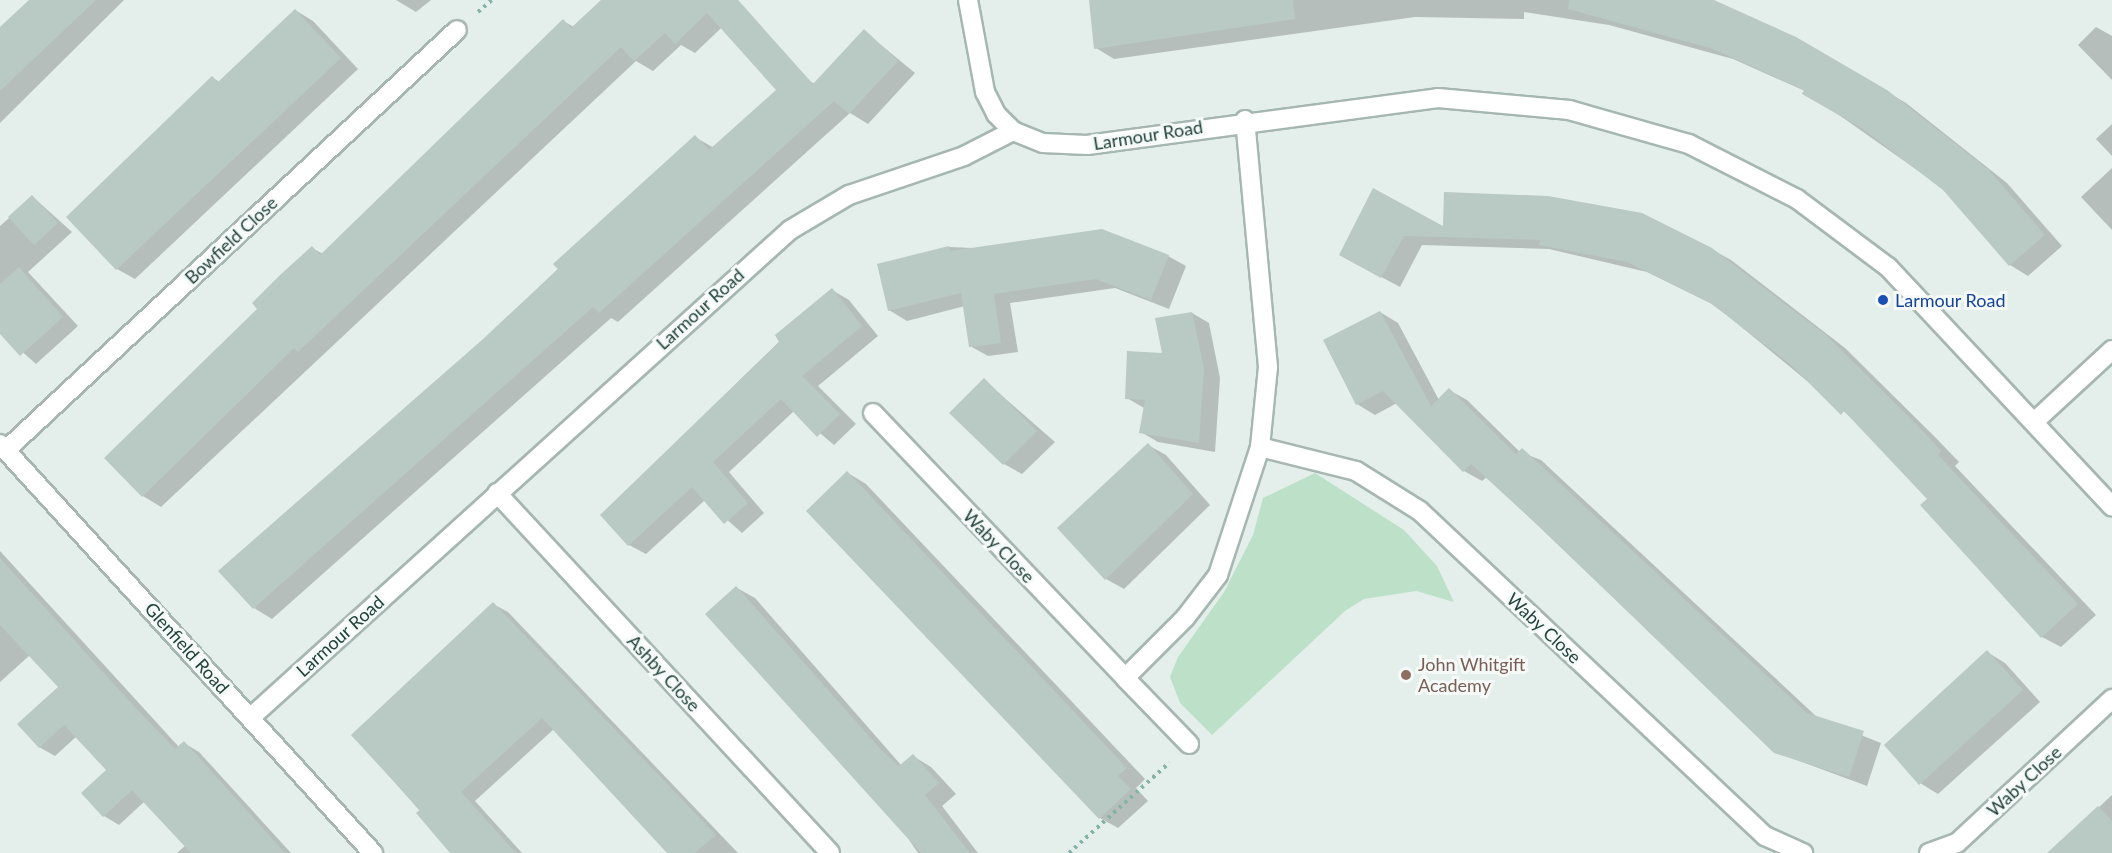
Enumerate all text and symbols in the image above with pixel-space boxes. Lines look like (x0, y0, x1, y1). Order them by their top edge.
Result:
street label: Larmour Road (1092, 116, 1204, 154)
street label: Bowfield Close (180, 192, 282, 288)
street label: Larmour Road (652, 264, 748, 354)
place label: Larmour Road (1895, 289, 2006, 311)
marker: Larmour Road (1876, 293, 1890, 307)
street label: Waby Close (959, 505, 1039, 587)
street label: Waby Close (1502, 588, 1586, 668)
street label: Larmour Road (292, 591, 388, 681)
street label: Glenfield Road (140, 598, 234, 698)
street label: Ashby Close (623, 630, 705, 716)
place label: John Whitgift Academy (1418, 654, 1526, 696)
marker: John Whitgift Academy (1399, 668, 1413, 682)
street label: Waby Close (1982, 741, 2066, 821)

